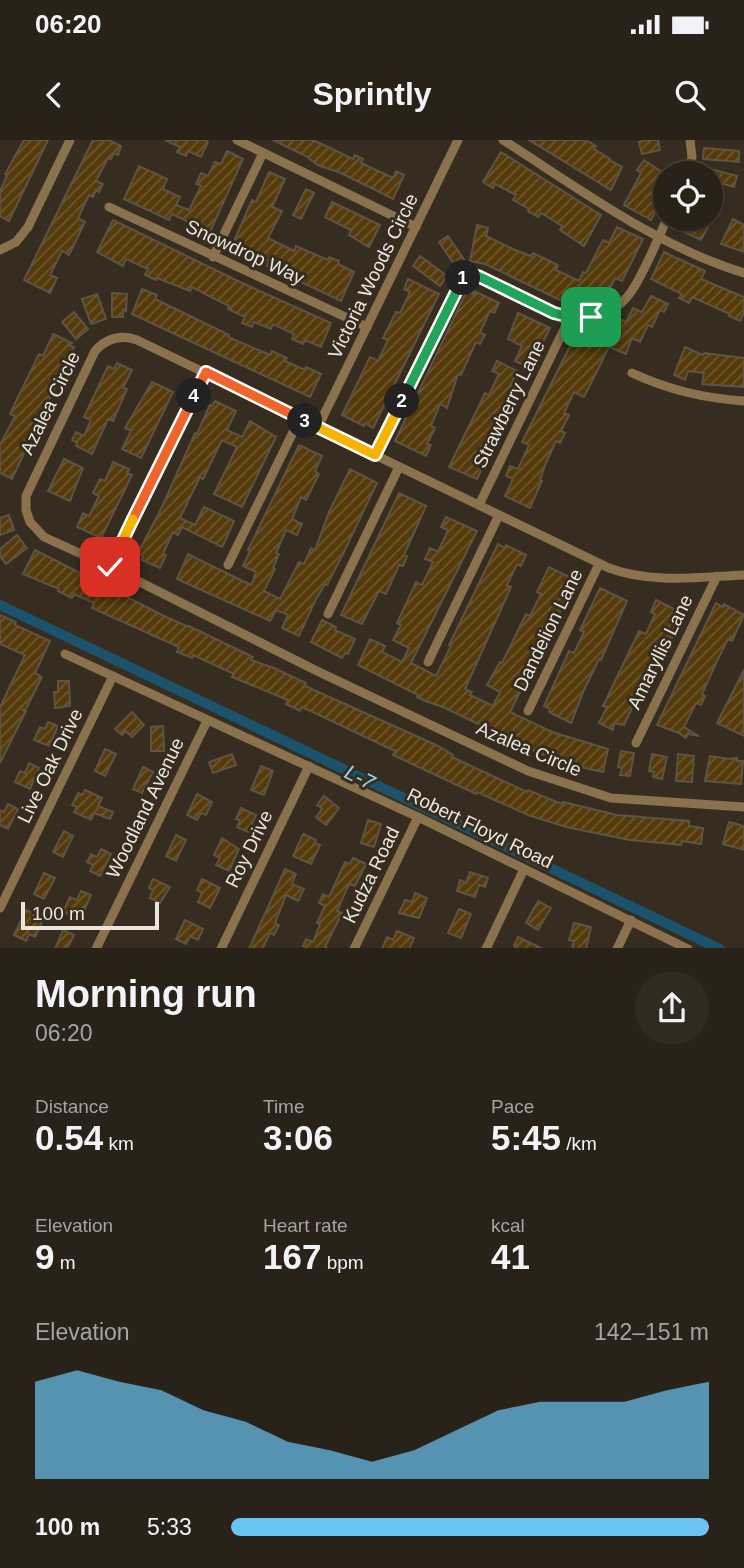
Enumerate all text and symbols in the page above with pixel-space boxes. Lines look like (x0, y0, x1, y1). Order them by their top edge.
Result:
text: 06:20 (35, 9, 102, 39)
icon: back (35, 76, 73, 114)
text: Sprintly (312, 76, 432, 112)
icon: search (671, 76, 709, 114)
map controls (653, 161, 723, 231)
button: locate (653, 161, 723, 231)
street label: Victoria Woods Circle (324, 190, 422, 362)
street label: Snowdrop Way (182, 215, 308, 289)
pin: 1 (446, 260, 480, 296)
text: 1 (457, 267, 468, 288)
pin (561, 287, 621, 347)
icon: arrive (572, 298, 610, 336)
street label: Strawberry Lane (469, 337, 549, 471)
street label: Azalea Circle (16, 348, 84, 458)
pin: 4 (176, 378, 212, 414)
pin: 2 (384, 384, 420, 418)
text: 4 (188, 385, 199, 406)
text: 2 (396, 390, 407, 411)
pin: 3 (288, 404, 322, 438)
text: 3 (299, 410, 310, 431)
pin (80, 537, 140, 597)
icon: check (91, 548, 129, 586)
street label: Dandelion Lane (509, 566, 587, 694)
street label: Amaryllis Lane (623, 591, 697, 713)
street label: Live Oak Drive (13, 705, 87, 827)
street label: Azalea Circle (473, 717, 585, 781)
street label: Woodland Avenue (102, 734, 188, 882)
water label: L-7 (341, 760, 380, 795)
street label: Robert Floyd Road (404, 784, 556, 872)
street label: Roy Drive (221, 807, 277, 891)
street label: Kudza Road (339, 823, 403, 927)
scale bar (21, 900, 159, 931)
text: 100 m (32, 903, 85, 924)
button: share (635, 971, 709, 1045)
text: Morning run (35, 973, 257, 1015)
text: 06:20 (35, 1020, 93, 1046)
text: Distance (35, 1096, 109, 1117)
text: Time (263, 1096, 305, 1117)
text: Pace (491, 1096, 534, 1117)
text: 0.54 (35, 1118, 103, 1157)
text: 3:06 (263, 1118, 333, 1157)
text: 5:45 (491, 1118, 561, 1157)
text: km (103, 1133, 134, 1154)
text: /km (561, 1133, 597, 1154)
text: Elevation (35, 1215, 113, 1236)
text: Heart rate (263, 1215, 347, 1236)
text: kcal (491, 1215, 525, 1236)
text: 9 (35, 1237, 54, 1276)
text: 167 (263, 1237, 321, 1276)
text: 41 (491, 1237, 530, 1276)
text: m (54, 1252, 76, 1273)
text: bpm (321, 1252, 364, 1273)
text: Elevation (35, 1319, 130, 1345)
text: 142–151 m (594, 1319, 709, 1345)
text: 100 m (35, 1514, 100, 1540)
text: 5:33 (147, 1514, 192, 1540)

